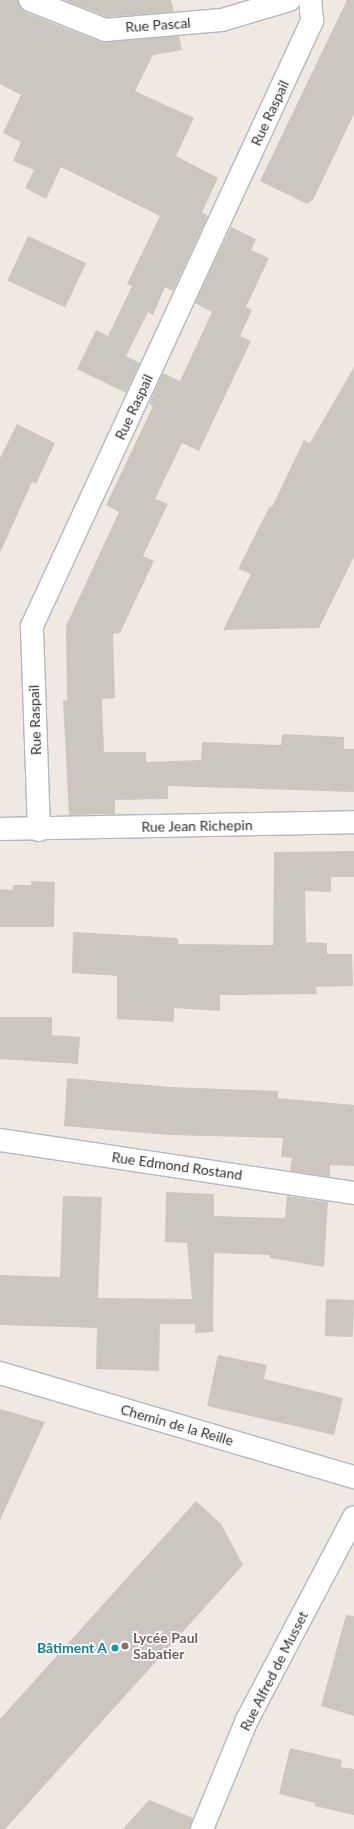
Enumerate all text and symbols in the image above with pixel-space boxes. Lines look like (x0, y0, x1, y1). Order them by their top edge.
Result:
street label: Rue Pascal (125, 14, 191, 36)
street label: Rue Raspail (248, 78, 292, 148)
street label: Rue Raspail (112, 372, 156, 442)
street label: Rue Raspail (25, 685, 45, 755)
street label: Rue Jean Richepin (141, 817, 253, 835)
street label: Rue Edmond Rostand (111, 1149, 243, 1183)
street label: Chemin de la Reille (119, 1401, 235, 1449)
street label: Rue Alfred de Musset (236, 1608, 312, 1734)
place label: Lycée Paul Sabatier (133, 1630, 198, 1662)
place label: Bâtiment A (37, 1640, 107, 1656)
marker: Lycée Paul Sabatier (120, 1641, 130, 1651)
marker: Bâtiment A (110, 1643, 120, 1653)

